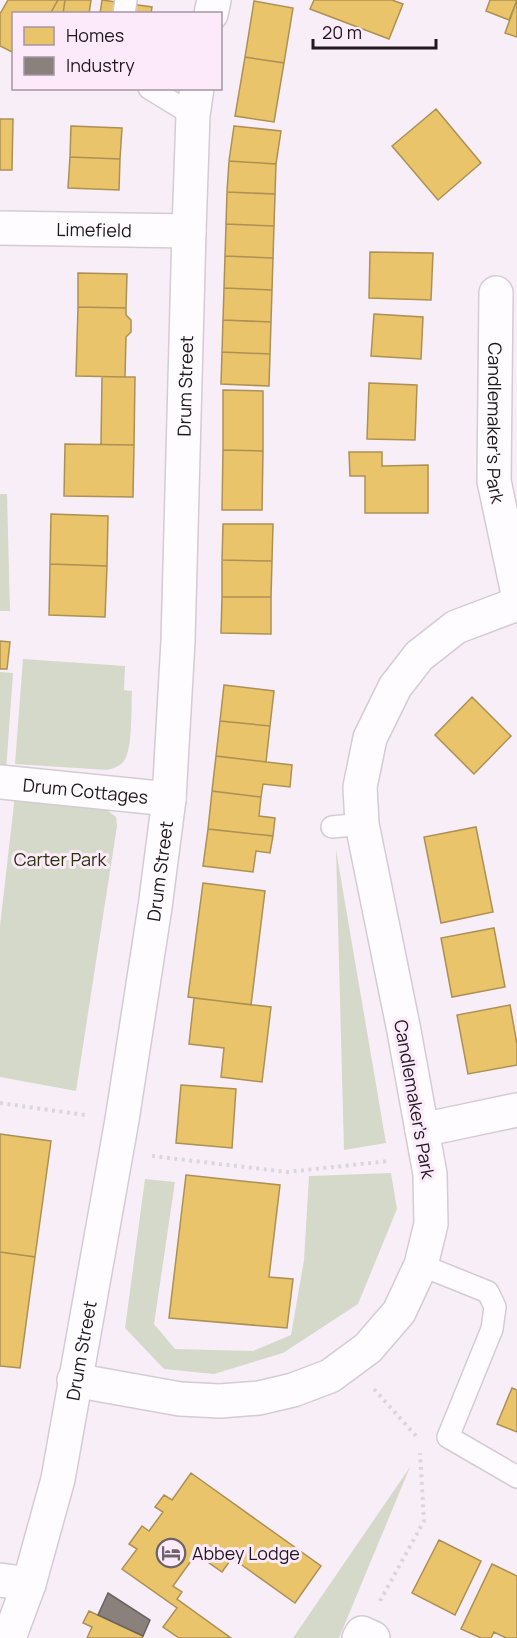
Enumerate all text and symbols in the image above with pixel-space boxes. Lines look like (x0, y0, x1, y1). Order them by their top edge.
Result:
legend (12, 12, 222, 90)
scale bar (313, 12, 436, 50)
text: 20 m (322, 20, 362, 44)
text: Homes (66, 23, 124, 47)
text: Industry (66, 53, 135, 77)
street label: Limefield (56, 217, 132, 242)
street label: Drum Street (171, 335, 198, 437)
street label: Candlemaker's Park (482, 342, 511, 507)
street label: Drum Cottages (22, 772, 149, 809)
street label: Drum Street (141, 819, 178, 923)
park label: Carter Park (14, 847, 107, 871)
street label: Candlemaker's Park (389, 1018, 441, 1181)
street label: Drum Street (60, 1299, 102, 1402)
hotel icon: Abbey Lodge (155, 1537, 187, 1569)
place label: Abbey Lodge (192, 1541, 300, 1565)

